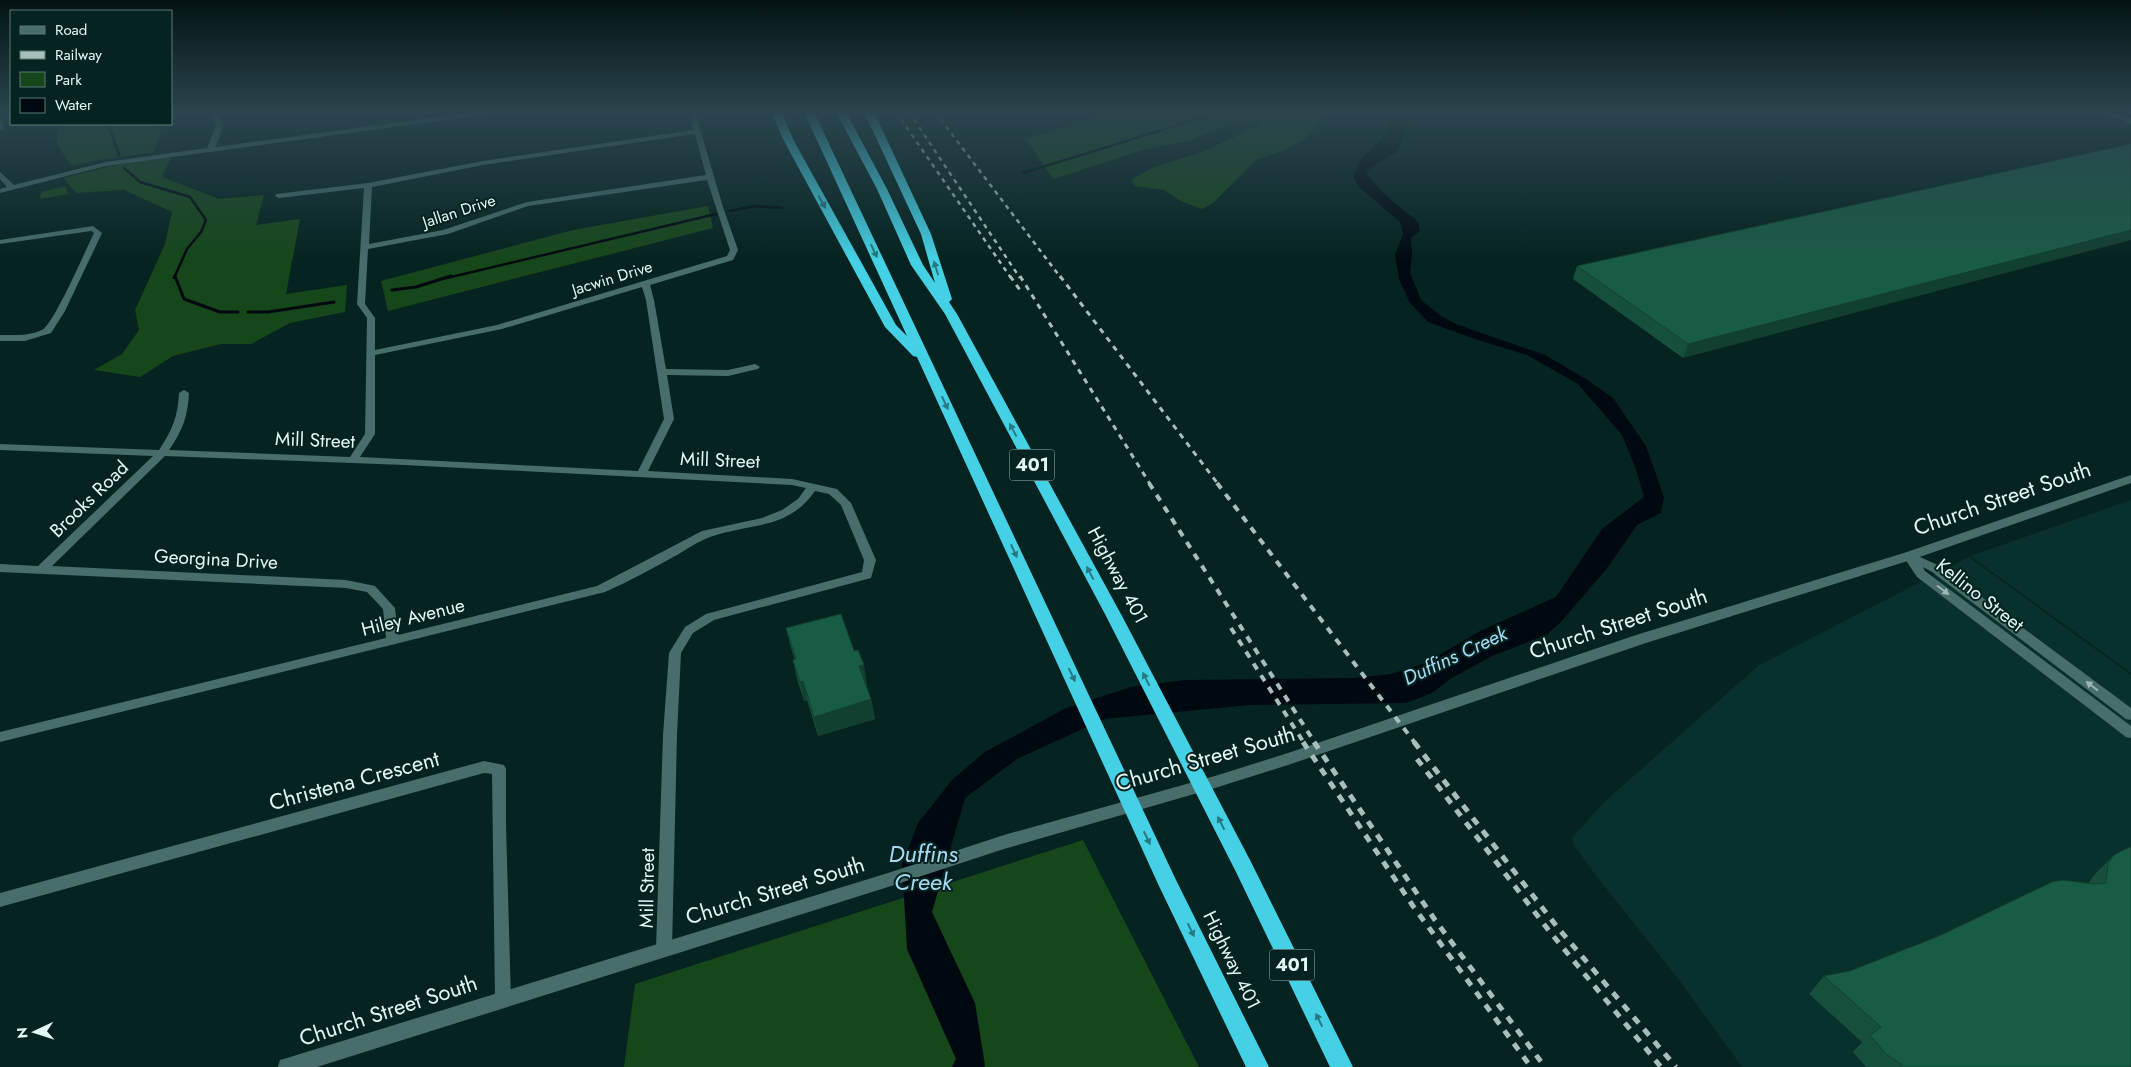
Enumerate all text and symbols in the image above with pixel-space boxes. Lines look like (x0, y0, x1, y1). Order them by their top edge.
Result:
legend (10, 10, 172, 125)
text: Road (55, 19, 87, 41)
text: Railway (55, 44, 102, 66)
text: Park (55, 69, 82, 91)
text: Water (55, 94, 93, 116)
street label: Jallan Drive (418, 188, 498, 234)
one-way arrow (818, 195, 827, 209)
one-way arrow (870, 244, 878, 258)
street label: Jacwin Drive (567, 255, 655, 302)
one-way arrow (932, 260, 940, 275)
one-way arrow (941, 396, 949, 411)
one-way arrow (1009, 422, 1017, 437)
street label: Mill Street (274, 425, 356, 455)
street label: Mill Street (679, 445, 761, 475)
road number: 401 (1010, 450, 1054, 480)
street label: Church Street South (1909, 453, 2095, 543)
street label: Brooks Road (44, 454, 134, 544)
street label: Highway 401 (1081, 522, 1155, 628)
street label: Georgina Drive (153, 542, 279, 576)
one-way arrow (1010, 543, 1018, 558)
street label: Kellino Street (1930, 552, 2030, 638)
one-way arrow (1086, 566, 1095, 579)
street label: Church Street South (1525, 579, 1711, 667)
one-way arrow (1936, 585, 1949, 596)
street label: Hiley Avenue (358, 591, 468, 643)
water label: Duffins Creek (1398, 619, 1513, 693)
one-way arrow (1068, 668, 1076, 682)
one-way arrow (1142, 671, 1150, 686)
one-way arrow (2086, 680, 2099, 691)
street label: Church Street South (1111, 717, 1299, 799)
street label: Christena Crescent (265, 742, 443, 818)
one-way arrow (1217, 816, 1225, 830)
one-way arrow (1144, 831, 1152, 845)
water label: Duffins Creek (888, 836, 958, 899)
street label: Mill Street (633, 847, 661, 928)
street label: Church Street South (682, 848, 868, 932)
street label: Highway 401 (1197, 906, 1267, 1014)
one-way arrow (1187, 923, 1195, 937)
road number: 401 (1270, 950, 1314, 980)
street label: Church Street South (295, 966, 481, 1054)
north arrow (10, 1007, 60, 1057)
one-way arrow (1315, 1013, 1323, 1028)
text: N (12, 1027, 32, 1039)

